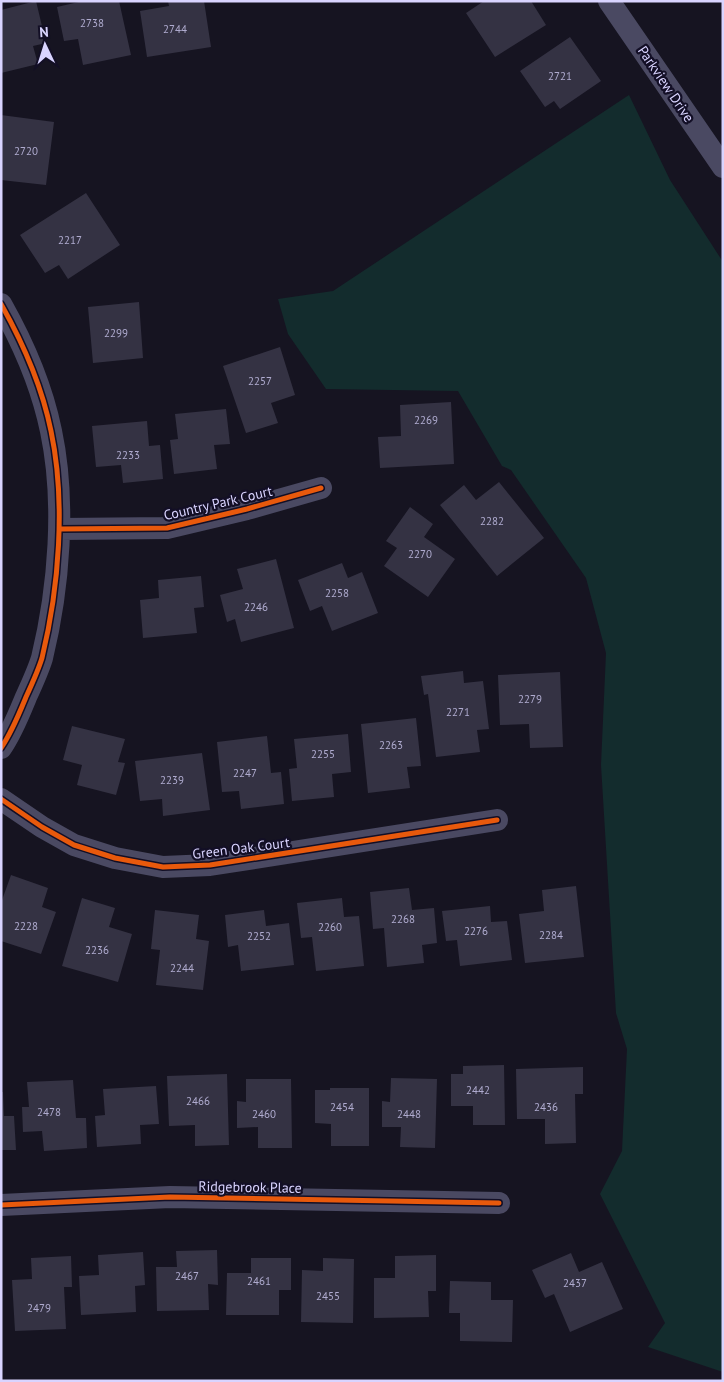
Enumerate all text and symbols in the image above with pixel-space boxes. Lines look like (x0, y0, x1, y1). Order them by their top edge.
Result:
house number: 2738 (80, 16, 104, 30)
north arrow (20, 20, 70, 70)
house number: 2744 (163, 22, 187, 36)
text: N (39, 23, 49, 41)
street label: Parkview Drive (634, 42, 698, 126)
house number: 2721 (548, 69, 572, 83)
house number: 2720 (14, 144, 38, 158)
house number: 2217 (58, 233, 82, 247)
house number: 2299 (104, 326, 128, 340)
house number: 2257 (248, 374, 272, 388)
house number: 2269 (414, 413, 438, 427)
house number: 2233 (116, 448, 140, 462)
street label: Country Park Court (162, 482, 274, 524)
house number: 2282 (480, 514, 504, 528)
house number: 2270 (408, 547, 432, 561)
house number: 2258 (325, 586, 349, 600)
house number: 2246 (244, 600, 268, 614)
house number: 2279 (518, 692, 542, 706)
house number: 2271 (446, 705, 470, 719)
house number: 2263 (379, 738, 403, 752)
house number: 2255 (311, 747, 335, 761)
house number: 2247 (233, 766, 257, 780)
house number: 2239 (160, 773, 184, 787)
street label: Green Oak Court (191, 833, 291, 863)
house number: 2268 (391, 912, 415, 926)
house number: 2228 (14, 919, 38, 933)
house number: 2260 (318, 920, 342, 934)
house number: 2276 (464, 924, 488, 938)
house number: 2284 (539, 928, 563, 942)
house number: 2252 (247, 929, 271, 943)
house number: 2236 (85, 943, 109, 957)
house number: 2244 (170, 961, 194, 975)
house number: 2442 (466, 1083, 490, 1097)
house number: 2466 (186, 1094, 210, 1108)
house number: 2454 (330, 1100, 354, 1114)
house number: 2436 (534, 1100, 558, 1114)
house number: 2478 (37, 1105, 61, 1119)
house number: 2460 (252, 1107, 276, 1121)
house number: 2448 (397, 1107, 421, 1121)
street label: Ridgebrook Place (198, 1177, 302, 1197)
house number: 2467 (175, 1269, 199, 1283)
house number: 2461 (247, 1274, 271, 1288)
house number: 2437 (563, 1276, 587, 1290)
house number: 2455 (316, 1289, 340, 1303)
house number: 2479 (27, 1301, 51, 1315)

